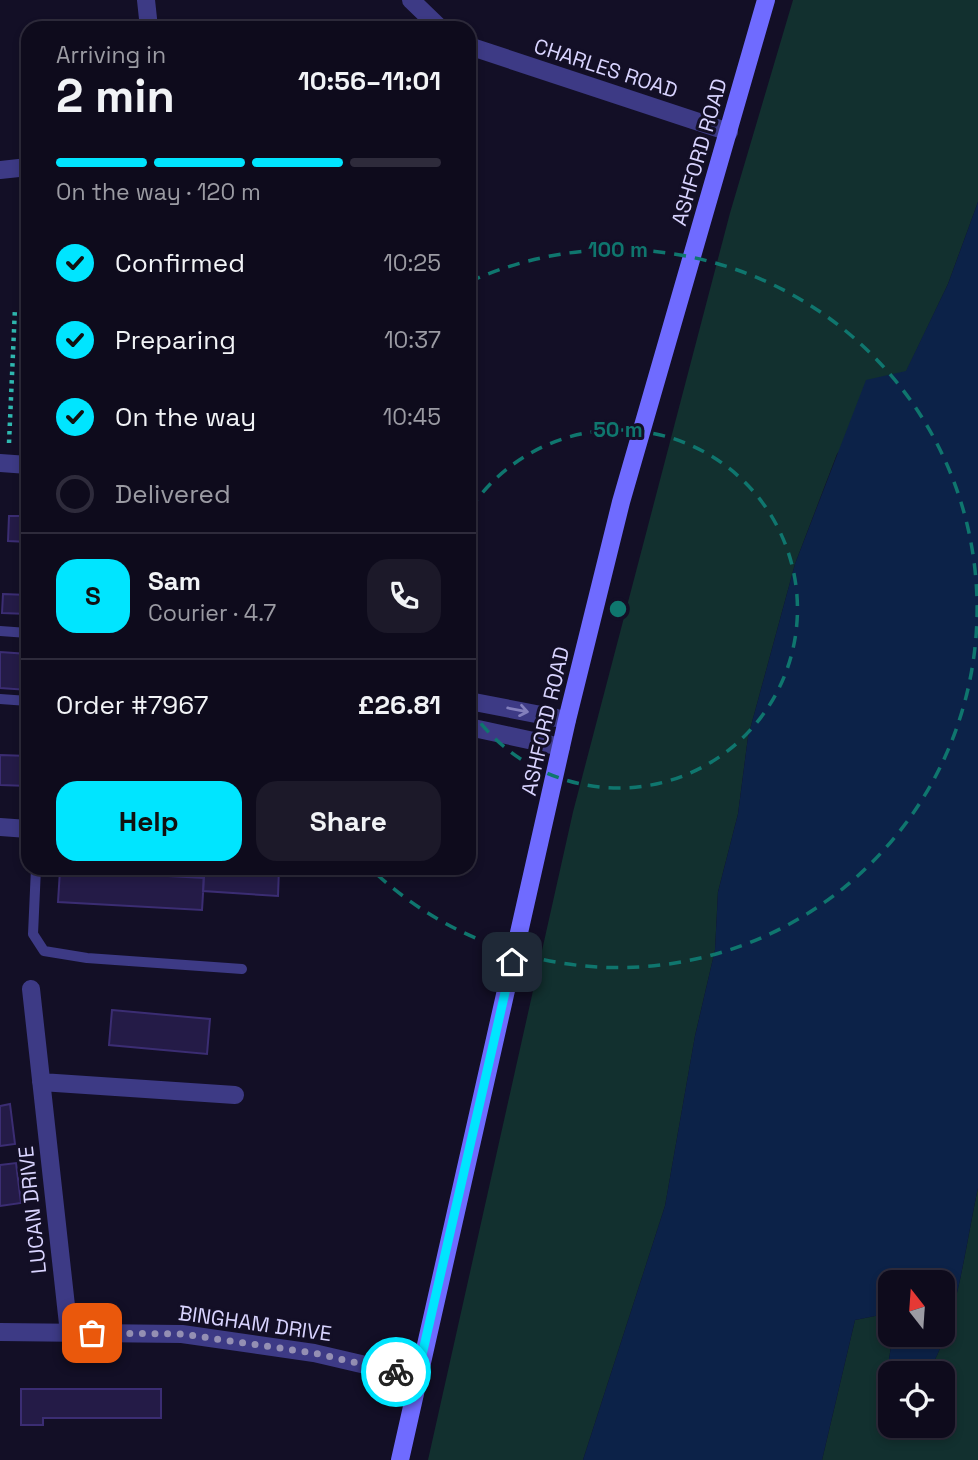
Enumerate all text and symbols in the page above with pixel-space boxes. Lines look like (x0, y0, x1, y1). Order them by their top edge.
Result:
street label: CHARLES ROAD (531, 32, 681, 104)
text: Arriving in (56, 40, 166, 70)
text: 10:56–11:01 (298, 64, 441, 98)
text: 2 min (56, 67, 175, 125)
street label: ASHFORD ROAD (665, 75, 733, 229)
text: On the way · 120 m (56, 177, 261, 207)
text: 100 m (588, 236, 648, 263)
icon: check (56, 244, 94, 282)
text: Confirmed (115, 246, 245, 280)
text: 10:25 (383, 248, 441, 278)
icon: check (56, 321, 94, 359)
text: Preparing (115, 323, 236, 357)
text: 10:37 (384, 325, 441, 355)
icon: check (56, 398, 94, 436)
text: On the way (115, 400, 256, 434)
text: 10:45 (383, 402, 441, 432)
text: 50 m (593, 416, 643, 443)
text: Delivered (115, 477, 231, 511)
button: phone (367, 559, 441, 633)
text: Sam (148, 564, 201, 598)
text: S (85, 579, 101, 613)
centre of rings (606, 597, 630, 621)
text: Courier · 4.7 (148, 598, 276, 628)
street label: ASHFORD ROAD (515, 644, 575, 798)
text: Order #7967 (56, 688, 208, 722)
text: £26.81 (358, 688, 441, 722)
one-way arrow (506, 704, 529, 718)
button: Help (56, 781, 242, 861)
button: Share (256, 781, 441, 861)
pin (482, 932, 542, 992)
icon: home (493, 943, 531, 981)
street label: LUCAN DRIVE (12, 1145, 52, 1275)
north arrow (878, 1270, 956, 1348)
map controls (878, 1270, 955, 1438)
street label: BINGHAM DRIVE (177, 1299, 333, 1347)
pin (62, 1303, 122, 1363)
icon: bag (73, 1314, 111, 1352)
courier (361, 1337, 431, 1407)
icon: bike (377, 1353, 415, 1391)
button: locate (878, 1361, 955, 1438)

